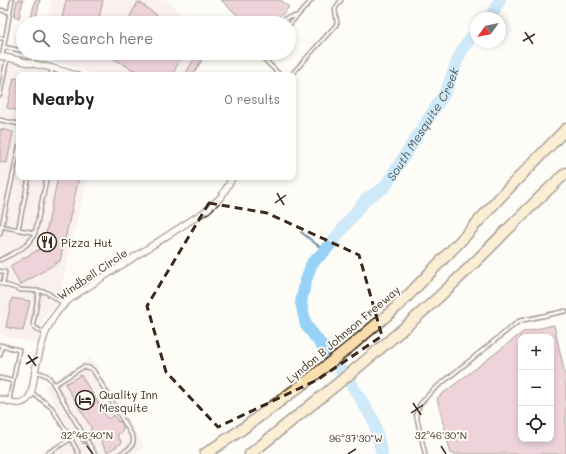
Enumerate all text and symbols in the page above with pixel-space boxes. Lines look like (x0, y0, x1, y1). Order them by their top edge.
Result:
north arrow (470, 12, 506, 48)
search box (16, 16, 296, 60)
icon: search (30, 27, 52, 49)
text: Search here (62, 28, 153, 48)
water label: South Mesquite Creek (383, 64, 462, 184)
text: Nearby (32, 87, 94, 109)
text: 0 results (225, 90, 280, 107)
restaurant icon: Pizza Hut (36, 231, 58, 253)
place label: Pizza Hut (61, 235, 113, 250)
street label: Windbell Circle (54, 245, 130, 303)
street label: Lyndon B Johnson Freeway (283, 282, 403, 386)
map controls (518, 334, 554, 442)
button: + (518, 334, 554, 370)
button: − (518, 370, 554, 406)
place label: Quality Inn Mesquite (99, 387, 158, 415)
hotel icon: Quality Inn Mesquite (74, 389, 96, 411)
button: locate (518, 406, 554, 442)
text: 32°46'40"N (61, 428, 113, 442)
text: 32°46'30"N (415, 428, 467, 442)
text: 96°37'30"W (329, 431, 383, 445)

